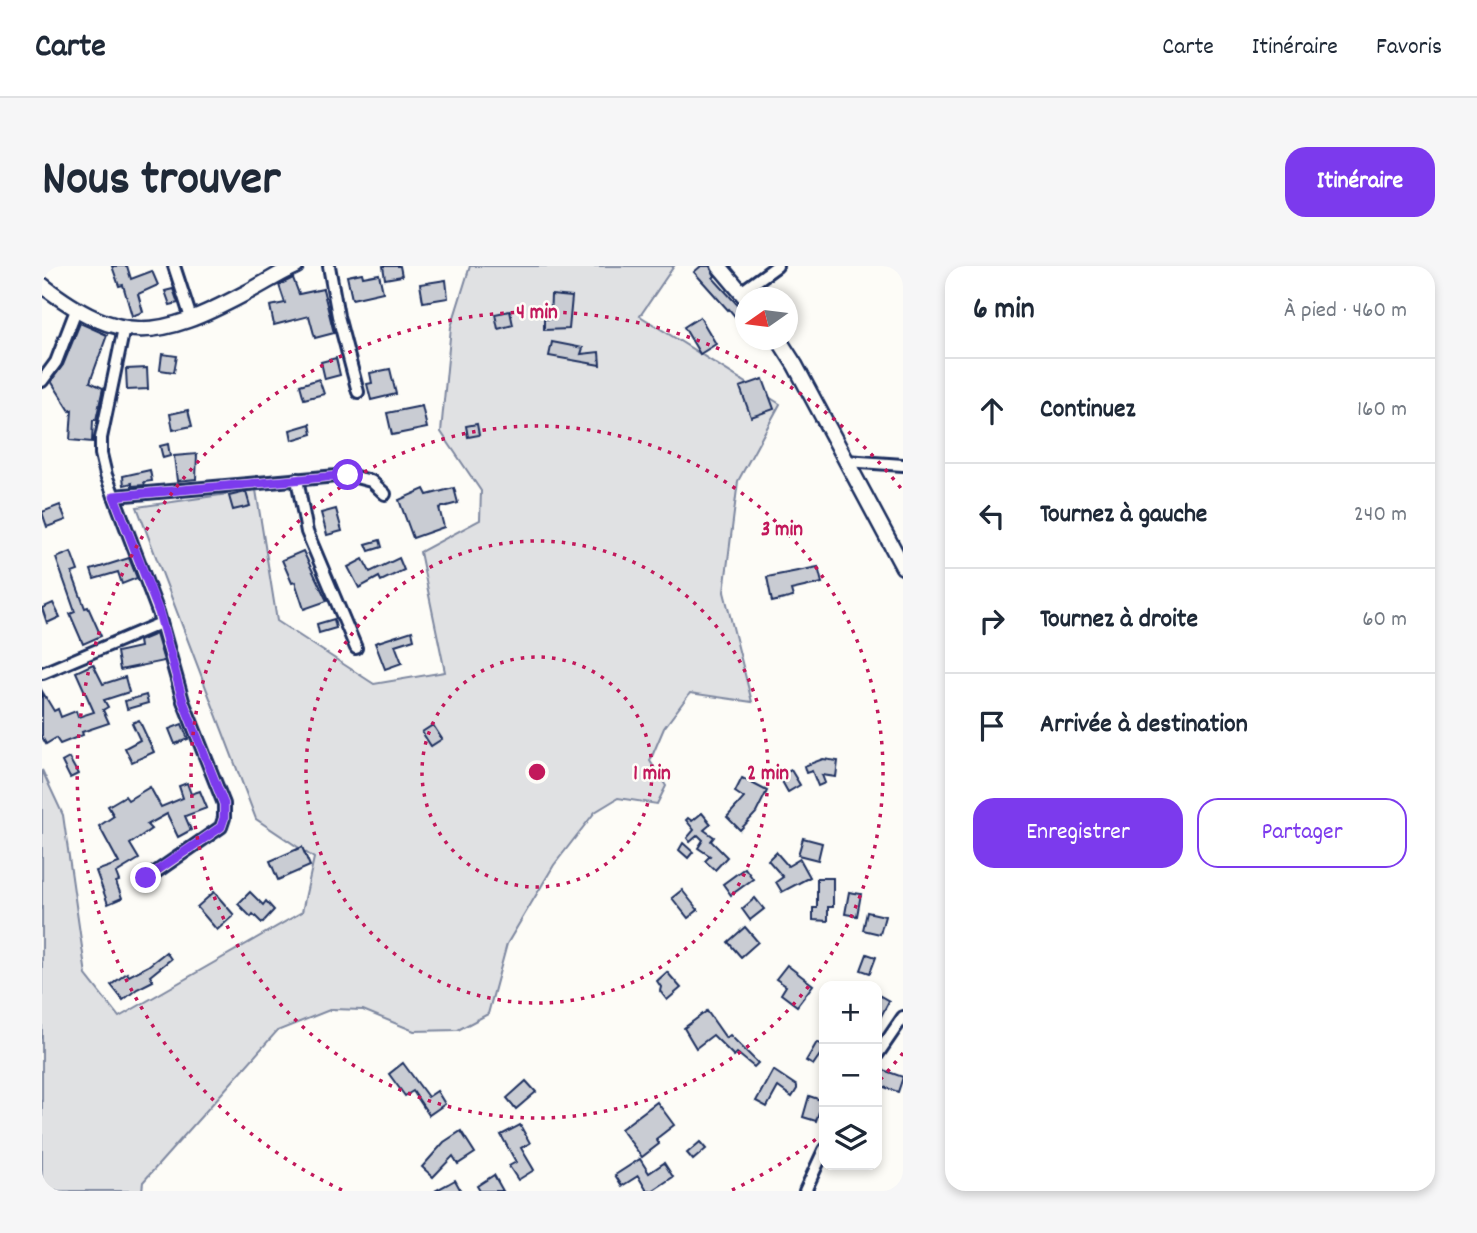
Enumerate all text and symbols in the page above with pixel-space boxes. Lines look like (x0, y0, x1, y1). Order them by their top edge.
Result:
text: Carte (35, 25, 106, 72)
text: Carte (1162, 31, 1214, 65)
text: Itinéraire (1252, 31, 1338, 65)
text: Favoris (1376, 31, 1442, 65)
text: Nous trouver (42, 147, 280, 217)
button: Itinéraire (1285, 147, 1435, 217)
north arrow (735, 287, 798, 350)
text: 6 min (973, 290, 1035, 333)
text: À pied · 460 m (1284, 295, 1407, 328)
text: 4 min (516, 299, 558, 329)
icon: ahead (973, 392, 1011, 430)
text: Continuez (1040, 392, 1135, 429)
text: 160 m (1357, 394, 1407, 427)
route start (332, 459, 363, 490)
icon: left (973, 497, 1011, 535)
text: Tournez à gauche (1040, 497, 1207, 534)
text: 240 m (1354, 499, 1407, 532)
text: 3 min (761, 516, 803, 546)
icon: right (973, 602, 1011, 640)
text: Tournez à droite (1040, 602, 1198, 639)
text: 60 m (1362, 604, 1407, 637)
icon: arrive (973, 707, 1011, 745)
text: Arrivée à destination (1040, 707, 1248, 744)
centre of rings (525, 760, 549, 784)
text: 1 min (633, 760, 671, 790)
text: 2 min (747, 760, 789, 790)
button: Enregistrer (973, 798, 1183, 868)
button: Partager (1197, 798, 1407, 868)
route end (130, 862, 161, 893)
map controls (819, 981, 882, 1170)
button: + (819, 981, 882, 1044)
button: − (819, 1044, 882, 1107)
button: layers (819, 1107, 882, 1170)

